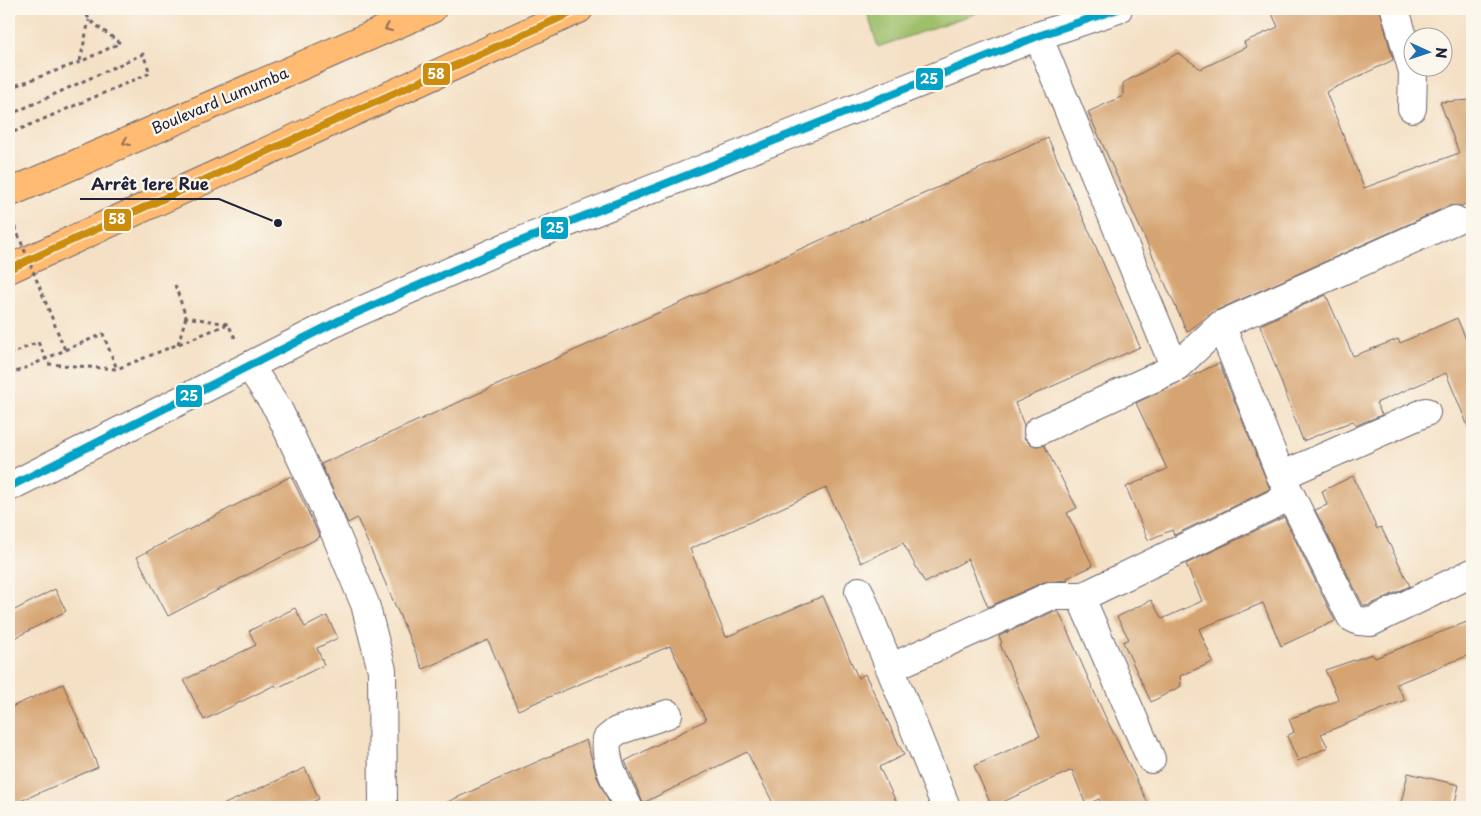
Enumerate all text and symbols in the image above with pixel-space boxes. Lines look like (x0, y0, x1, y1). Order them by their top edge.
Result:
one-way arrow (384, 22, 393, 33)
north arrow (1404, 28, 1454, 78)
text: N (1431, 47, 1452, 59)
street label: Boulevard Lumumba (147, 60, 292, 139)
line badge: 58 (422, 62, 451, 86)
text: 58 (427, 63, 445, 84)
line badge: 25 (915, 67, 944, 91)
text: 25 (920, 68, 938, 89)
one-way arrow (122, 135, 131, 146)
callout: Arrêt 1ere Rue (80, 168, 219, 199)
text: Arrêt 1ere Rue (91, 171, 209, 195)
line badge: 58 (103, 208, 132, 232)
text: 58 (108, 208, 126, 229)
line badge: 25 (540, 216, 569, 240)
text: 25 (546, 217, 564, 238)
line badge: 25 (175, 384, 203, 408)
text: 25 (180, 385, 198, 406)

